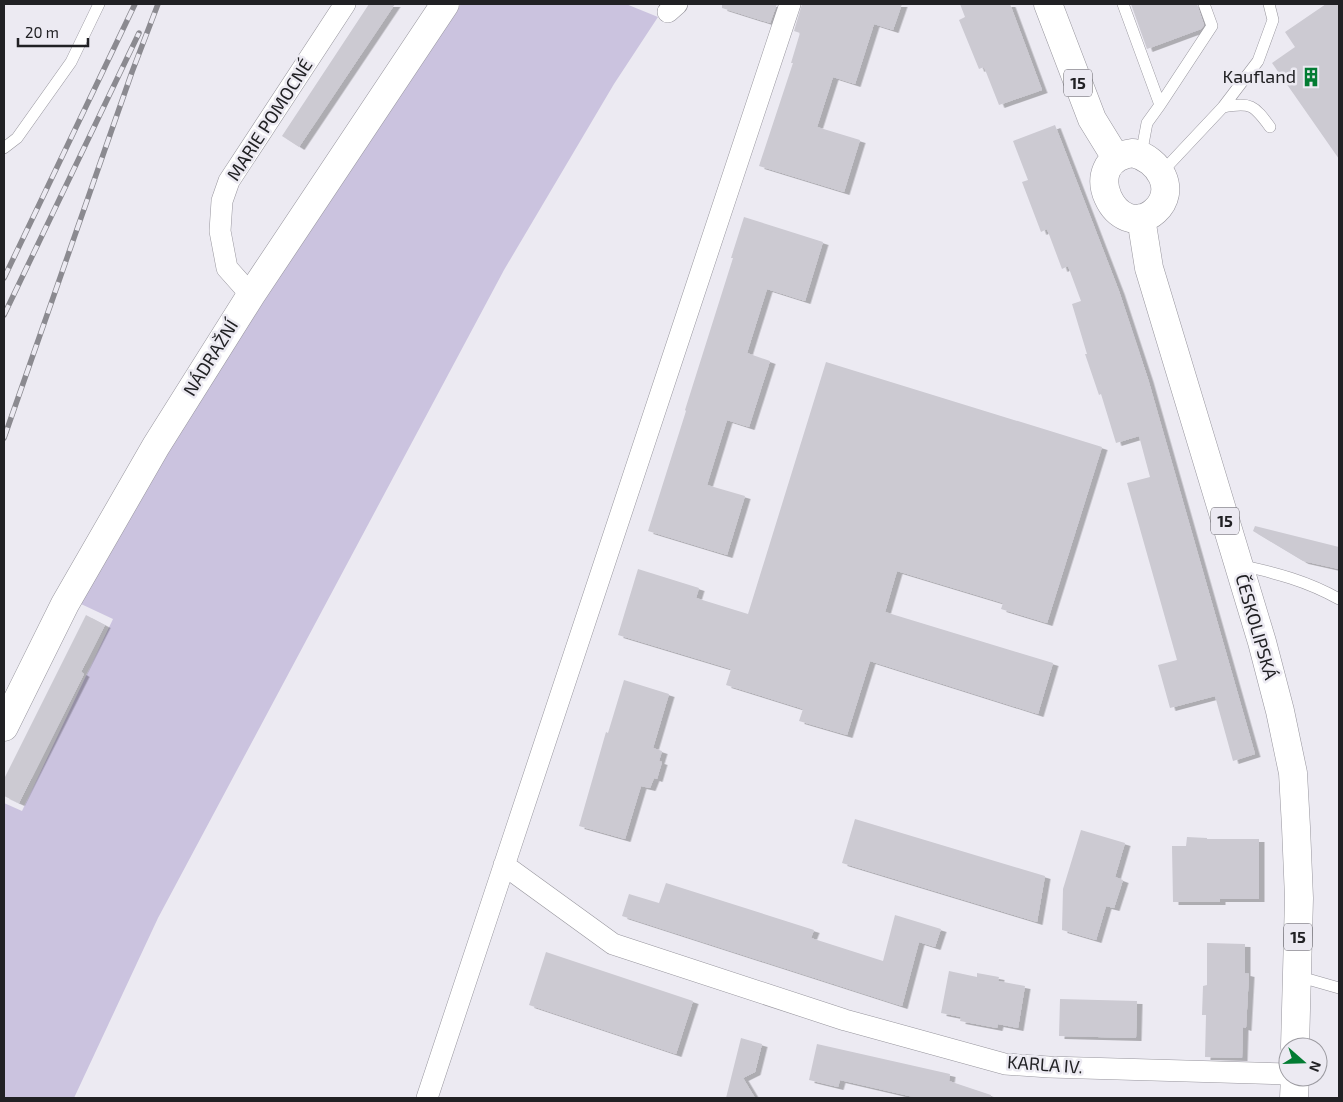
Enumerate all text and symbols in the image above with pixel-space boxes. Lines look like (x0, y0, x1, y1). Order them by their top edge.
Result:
scale bar (18, 15, 88, 47)
text: 20 m (25, 23, 59, 41)
street label: MARIE POMOCNÉ (222, 55, 317, 184)
place label: Kaufland (1223, 65, 1296, 87)
building icon: Kaufland (1300, 66, 1322, 88)
road number: 15 (1064, 70, 1092, 96)
street label: NÁDRAŽNÍ (178, 314, 243, 400)
road number: 15 (1211, 508, 1239, 534)
street label: ČESKOLIPSKÁ (1231, 571, 1283, 683)
road number: 15 (1284, 924, 1312, 950)
north arrow (1278, 1037, 1328, 1087)
street label: KARLA IV. (1006, 1050, 1084, 1078)
text: N (1306, 1059, 1325, 1074)

